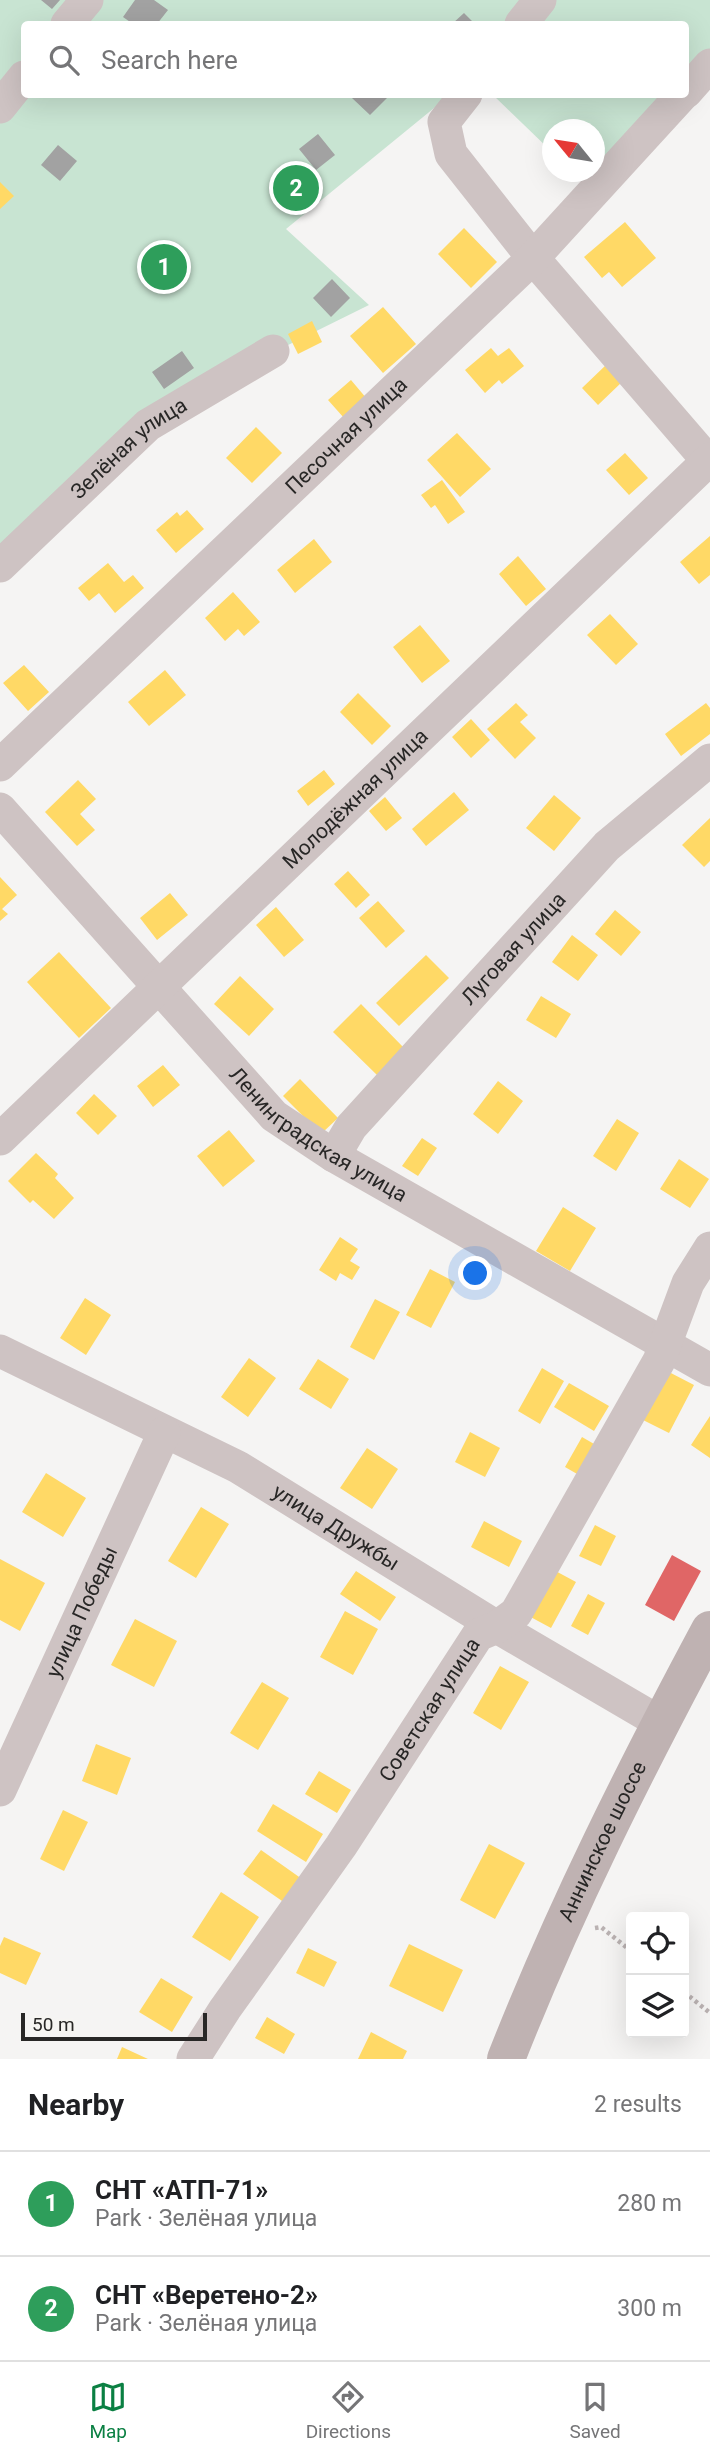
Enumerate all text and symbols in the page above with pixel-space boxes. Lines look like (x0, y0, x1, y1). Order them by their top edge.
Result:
search box (21, 21, 689, 98)
icon: search (45, 41, 83, 79)
text: Search here (101, 45, 238, 75)
north arrow (542, 119, 605, 182)
pin: 2 (273, 162, 319, 214)
pin: 1 (141, 241, 187, 293)
street label: Песочная улица (281, 372, 412, 499)
street label: Зелёная улица (66, 393, 191, 504)
street label: Молодёжная улица (278, 724, 433, 874)
street label: Луговая улица (456, 888, 571, 1010)
street label: Ленинградская улица (224, 1062, 411, 1207)
your location (458, 1256, 492, 1290)
street label: улица Дружбы (268, 1479, 404, 1576)
street label: улица Победы (41, 1543, 122, 1681)
street label: Советская улица (374, 1633, 485, 1786)
street label: Аннинское шоссе (554, 1757, 651, 1925)
map controls (626, 1912, 689, 2038)
button: locate (626, 1912, 689, 1975)
button: layers (626, 1975, 689, 2038)
scale bar (21, 2010, 206, 2042)
text: 50 m (32, 2013, 75, 2036)
text: Nearby (28, 2087, 124, 2122)
text: 2 results (594, 2091, 682, 2118)
text: СНТ «АТП-71» (95, 2175, 268, 2205)
text: 1 (44, 2190, 58, 2217)
text: 280 m (617, 2190, 682, 2217)
text: Park · Зелёная улица (95, 2205, 317, 2232)
text: СНТ «Веретено-2» (95, 2280, 318, 2310)
text: 2 (44, 2295, 58, 2322)
text: 300 m (617, 2295, 682, 2322)
text: Park · Зелёная улица (95, 2310, 317, 2337)
tab: Map (89, 2378, 127, 2443)
tab: Directions (306, 2378, 391, 2443)
tab: Saved (569, 2378, 621, 2443)

